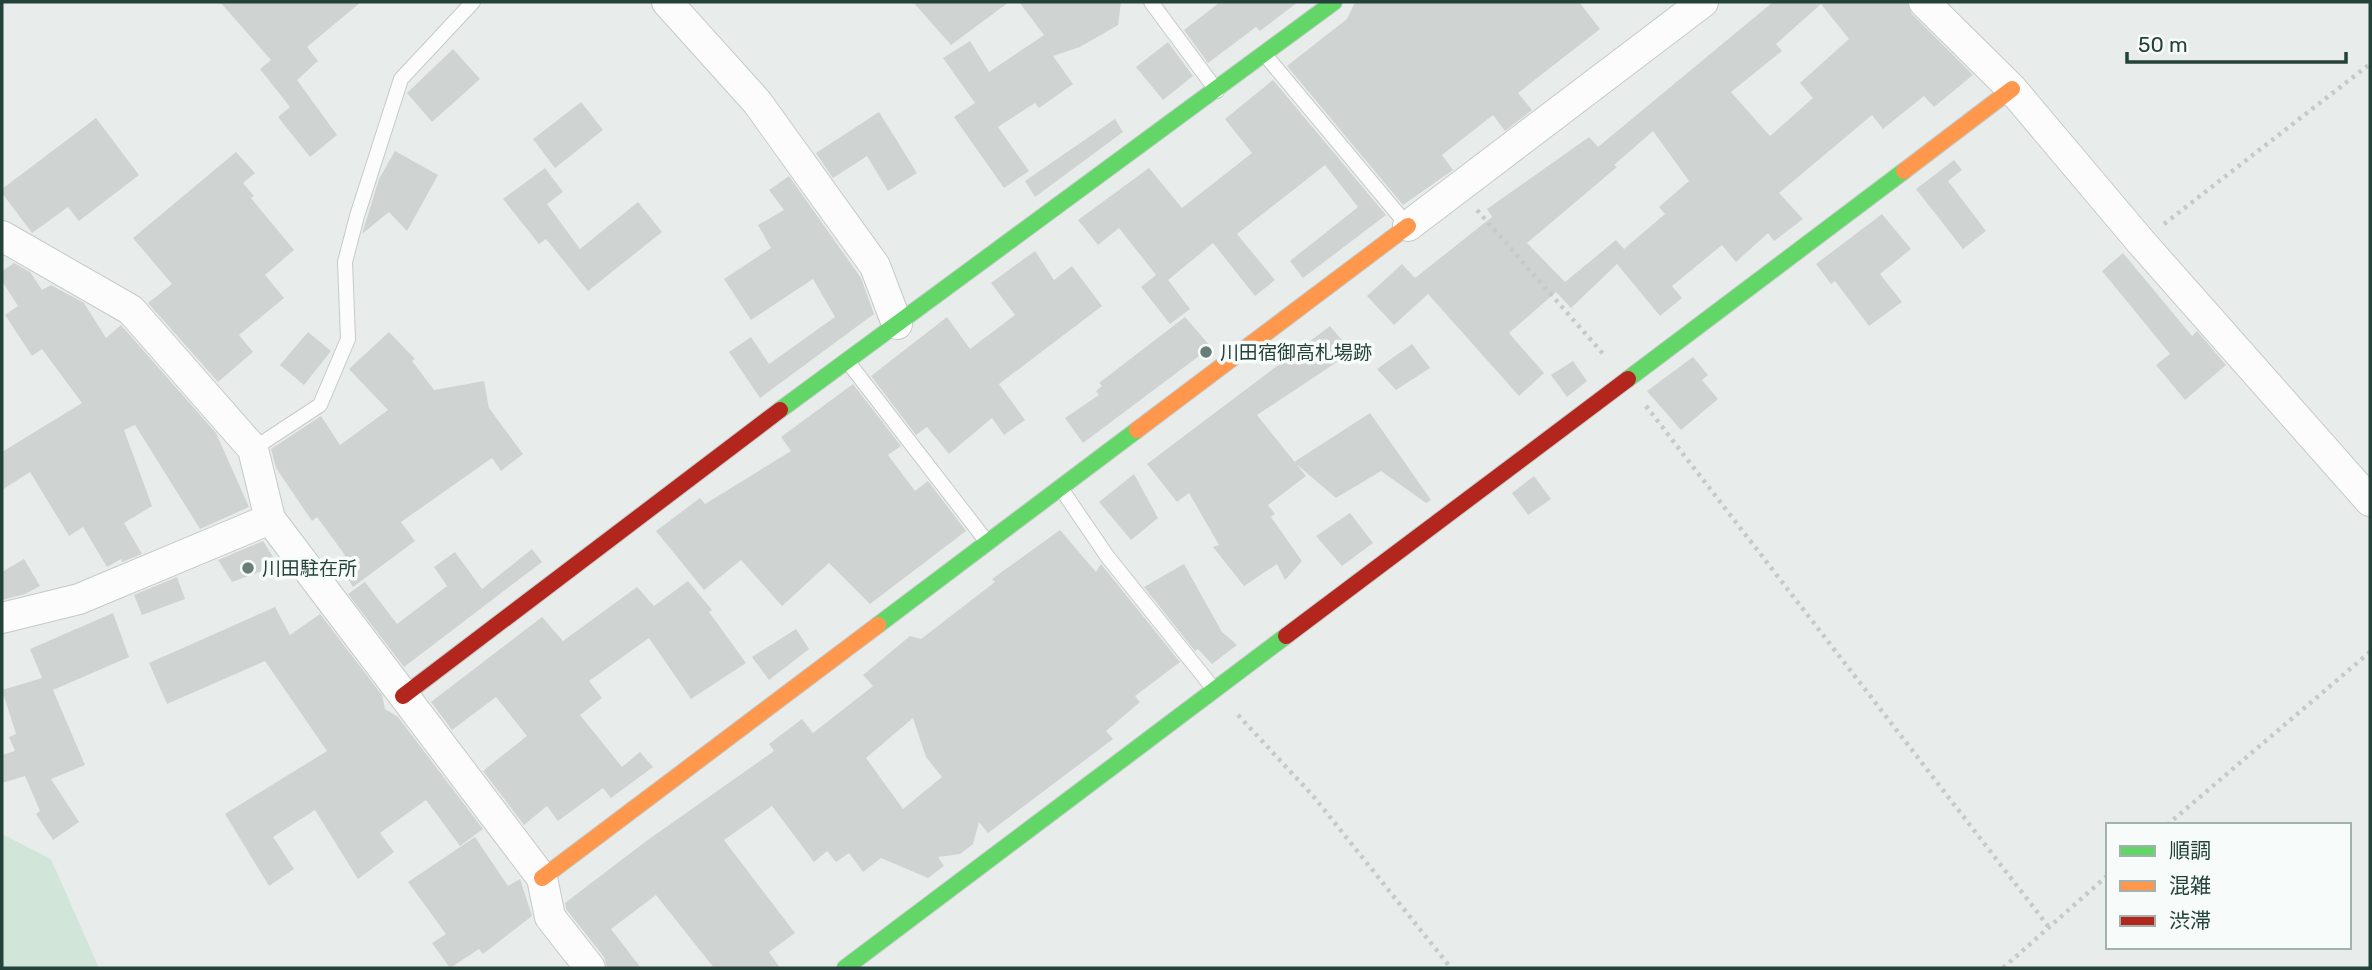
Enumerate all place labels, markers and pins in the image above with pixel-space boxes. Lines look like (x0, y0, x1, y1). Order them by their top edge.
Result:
place label: 川田宿御高札場跡 (1220, 341, 1372, 364)
marker: 川田宿御高札場跡 (1198, 344, 1214, 360)
place label: 川田駐在所 (262, 557, 357, 580)
marker: 川田駐在所 (240, 560, 256, 576)

